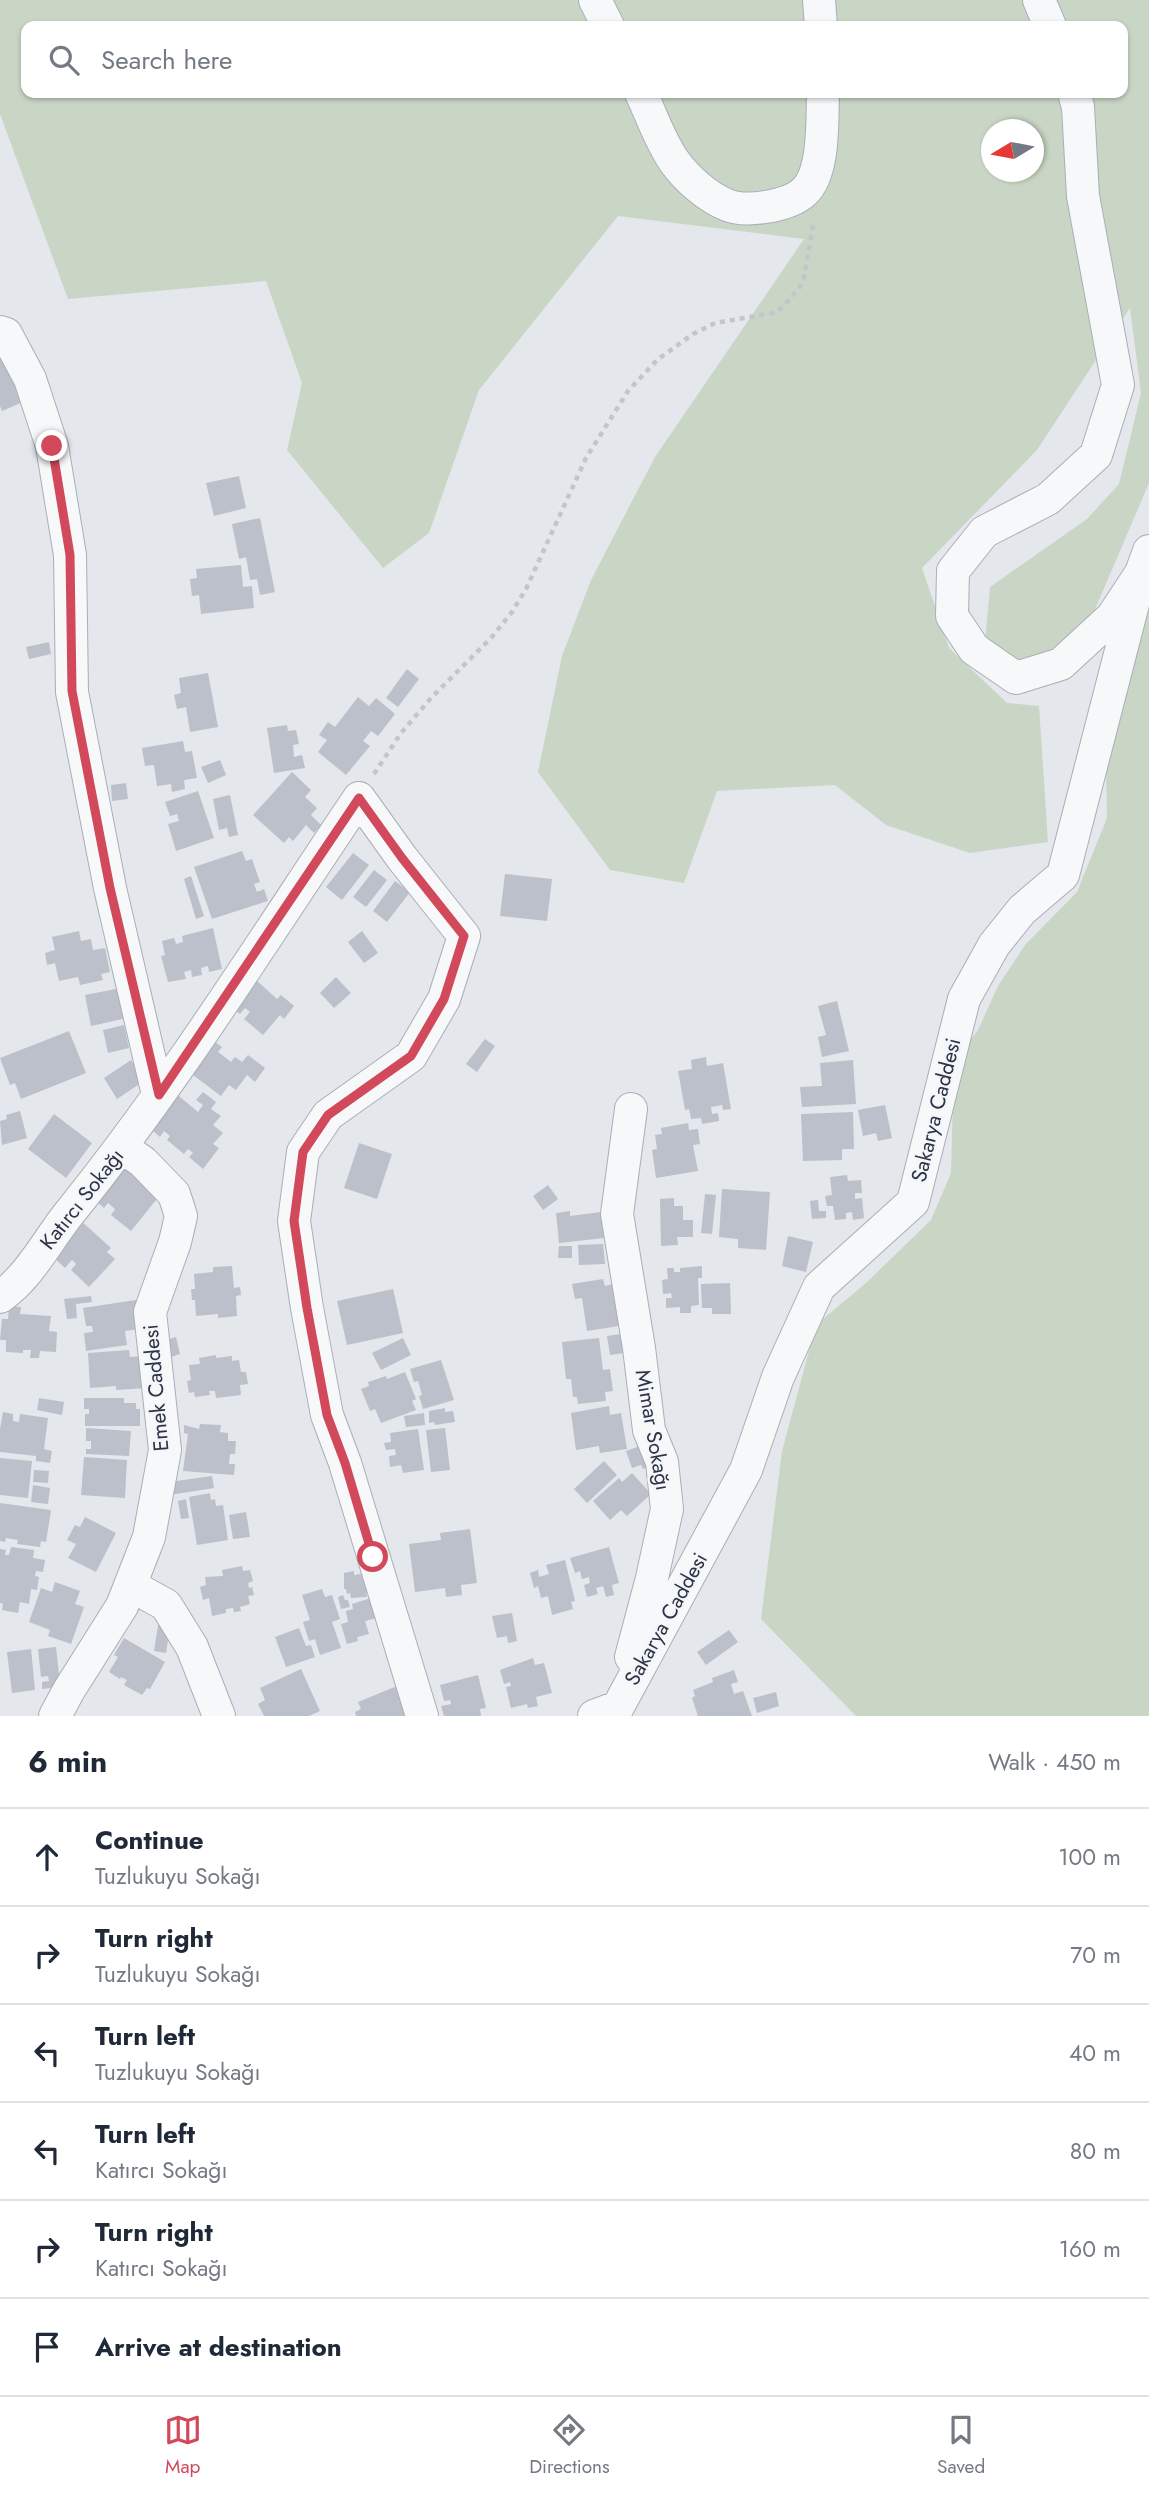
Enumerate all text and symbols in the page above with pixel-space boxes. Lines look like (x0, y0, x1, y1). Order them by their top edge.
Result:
search box (21, 21, 1128, 98)
icon: search (45, 41, 83, 79)
text: Search here (101, 41, 233, 79)
north arrow (981, 119, 1044, 182)
route end (36, 430, 67, 461)
street label: Sakarya Caddesi (904, 1035, 968, 1185)
street label: Katırcı Sokağı (33, 1142, 131, 1256)
street label: Emek Caddesi (136, 1323, 176, 1453)
street label: Mimar Sokağı (628, 1367, 678, 1493)
route start (357, 1541, 388, 1572)
street label: Sakarya Caddesi (617, 1547, 715, 1691)
text: 6 min (28, 1740, 107, 1783)
text: Walk · 450 m (988, 1745, 1121, 1779)
text: Continue (95, 1821, 204, 1859)
icon: ahead (28, 1838, 66, 1876)
text: 100 m (1058, 1840, 1121, 1874)
text: Tuzlukuyu Sokağı (95, 1859, 260, 1893)
text: Turn right (95, 1919, 213, 1957)
icon: right (28, 1936, 66, 1974)
text: 70 m (1070, 1938, 1121, 1972)
text: Tuzlukuyu Sokağı (95, 1957, 260, 1991)
text: Turn left (95, 2017, 195, 2055)
icon: left (28, 2034, 66, 2072)
text: 40 m (1069, 2036, 1121, 2070)
text: Tuzlukuyu Sokağı (95, 2055, 260, 2089)
text: Turn left (95, 2115, 195, 2153)
icon: left (28, 2132, 66, 2170)
text: 80 m (1070, 2134, 1121, 2168)
text: Katırcı Sokağı (95, 2153, 227, 2187)
text: Turn right (95, 2213, 213, 2251)
icon: right (28, 2230, 66, 2268)
text: 160 m (1059, 2232, 1121, 2266)
text: Katırcı Sokağı (95, 2251, 227, 2285)
icon: arrive (28, 2328, 66, 2366)
text: Arrive at destination (95, 2328, 342, 2366)
tab: Map (164, 2411, 202, 2480)
tab: Directions (529, 2411, 610, 2480)
tab: Saved (937, 2411, 985, 2480)

